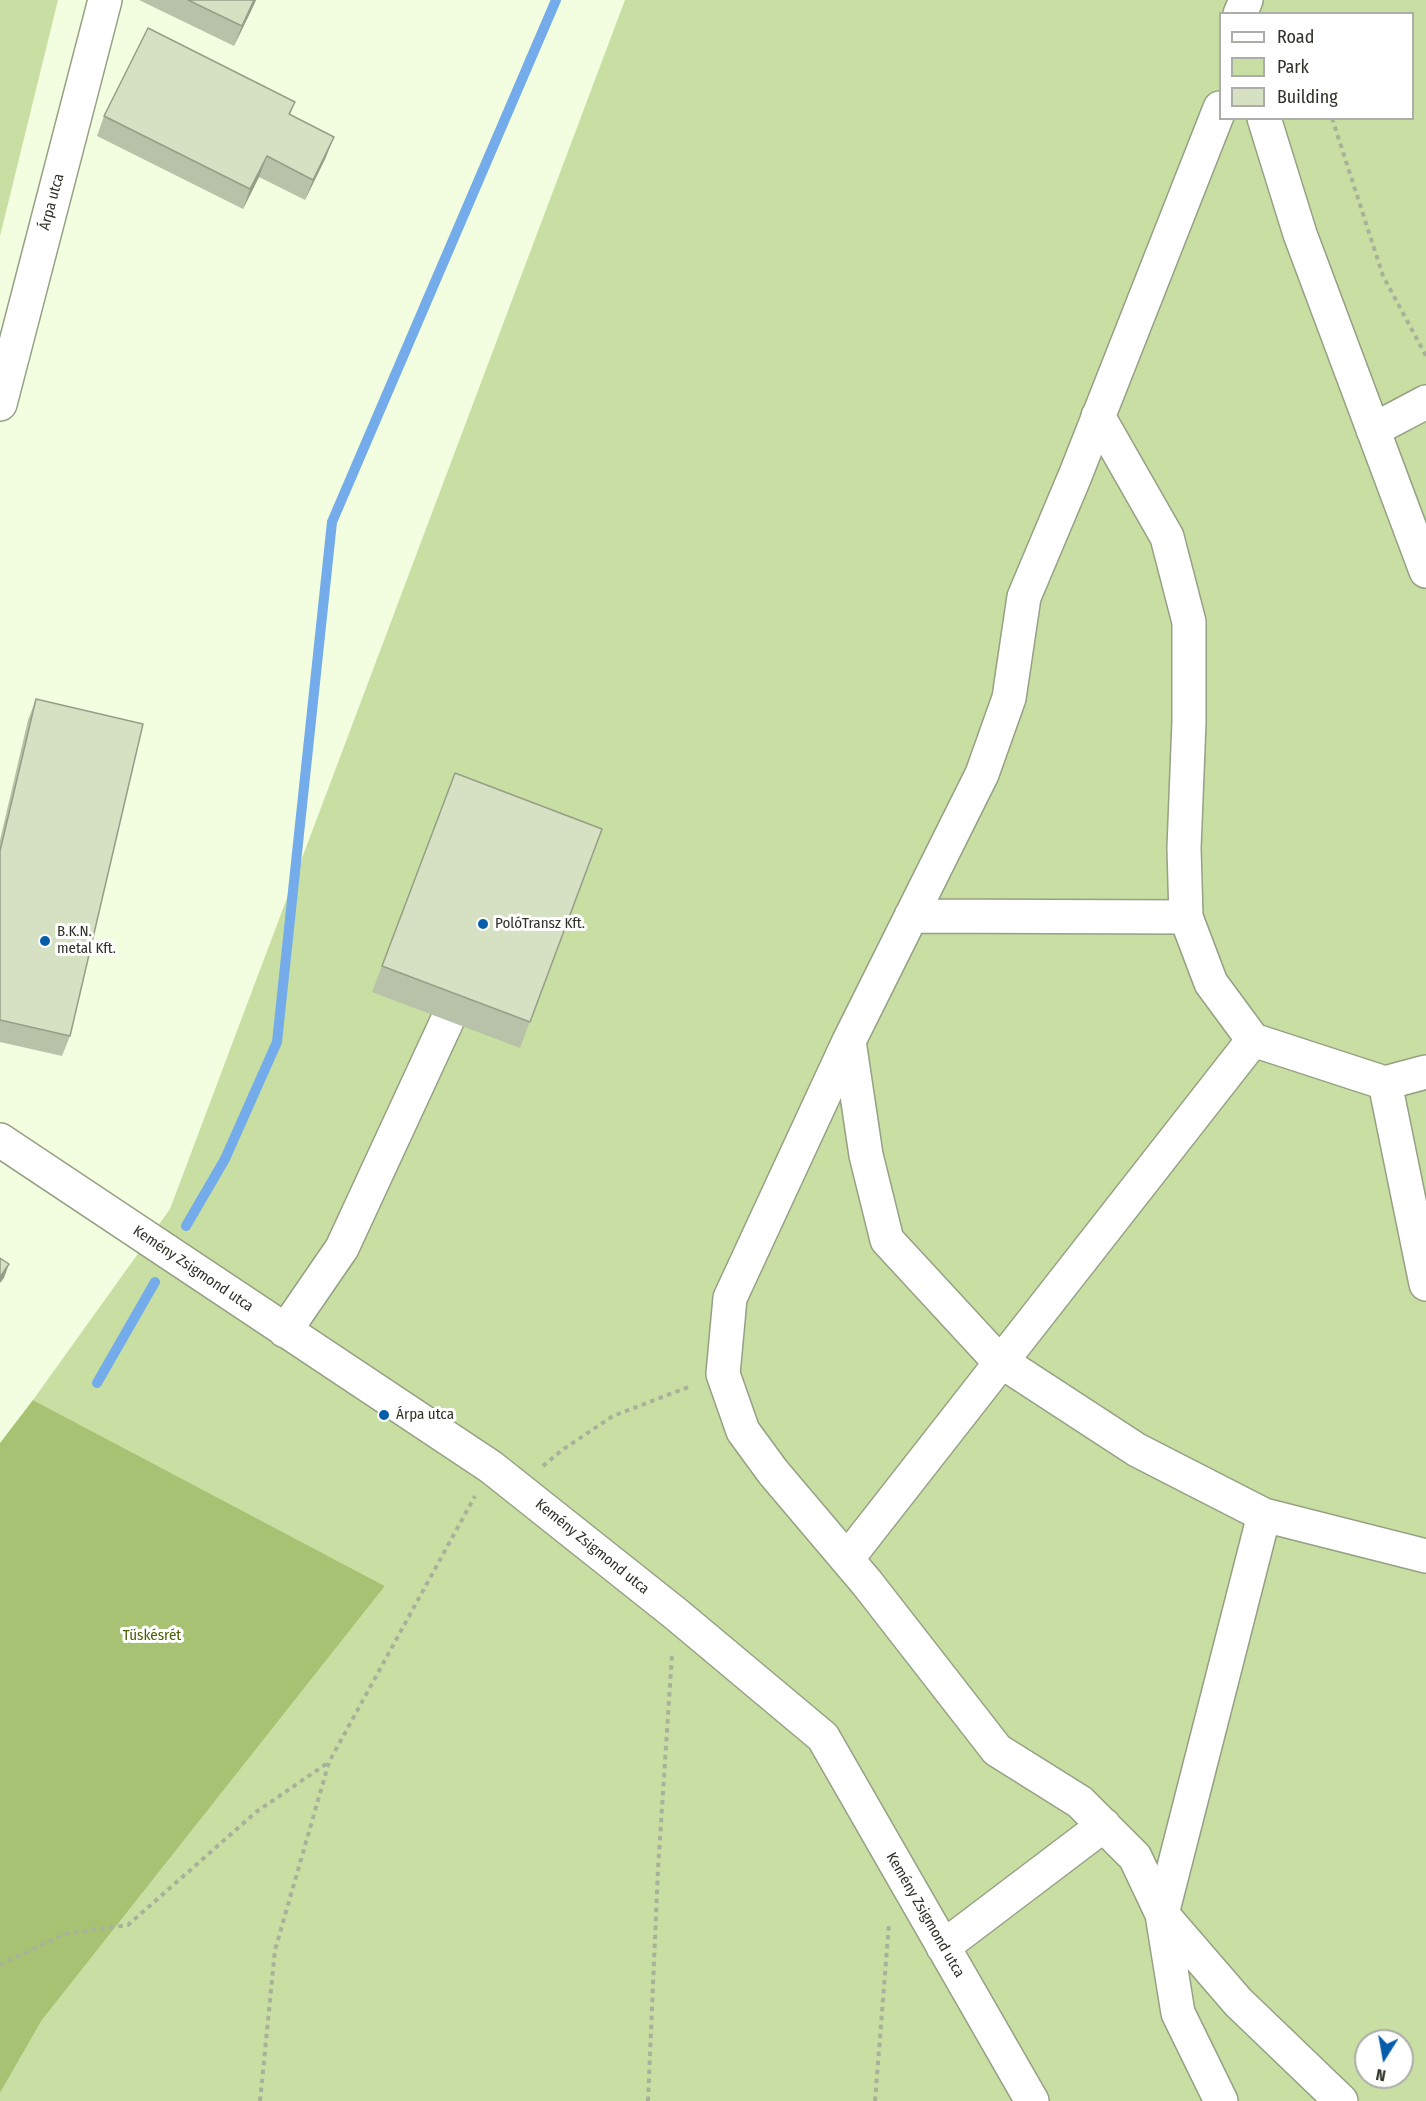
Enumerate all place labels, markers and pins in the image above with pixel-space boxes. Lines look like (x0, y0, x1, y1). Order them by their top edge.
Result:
place label: PolóTransz Kft. (495, 915, 585, 933)
marker: PolóTransz Kft. (476, 917, 490, 931)
place label: B.K.N. metal Kft. (57, 923, 116, 958)
marker: B.K.N. metal Kft. (38, 934, 52, 948)
place label: Árpa utca (396, 1406, 454, 1424)
marker: Árpa utca (377, 1408, 391, 1422)

